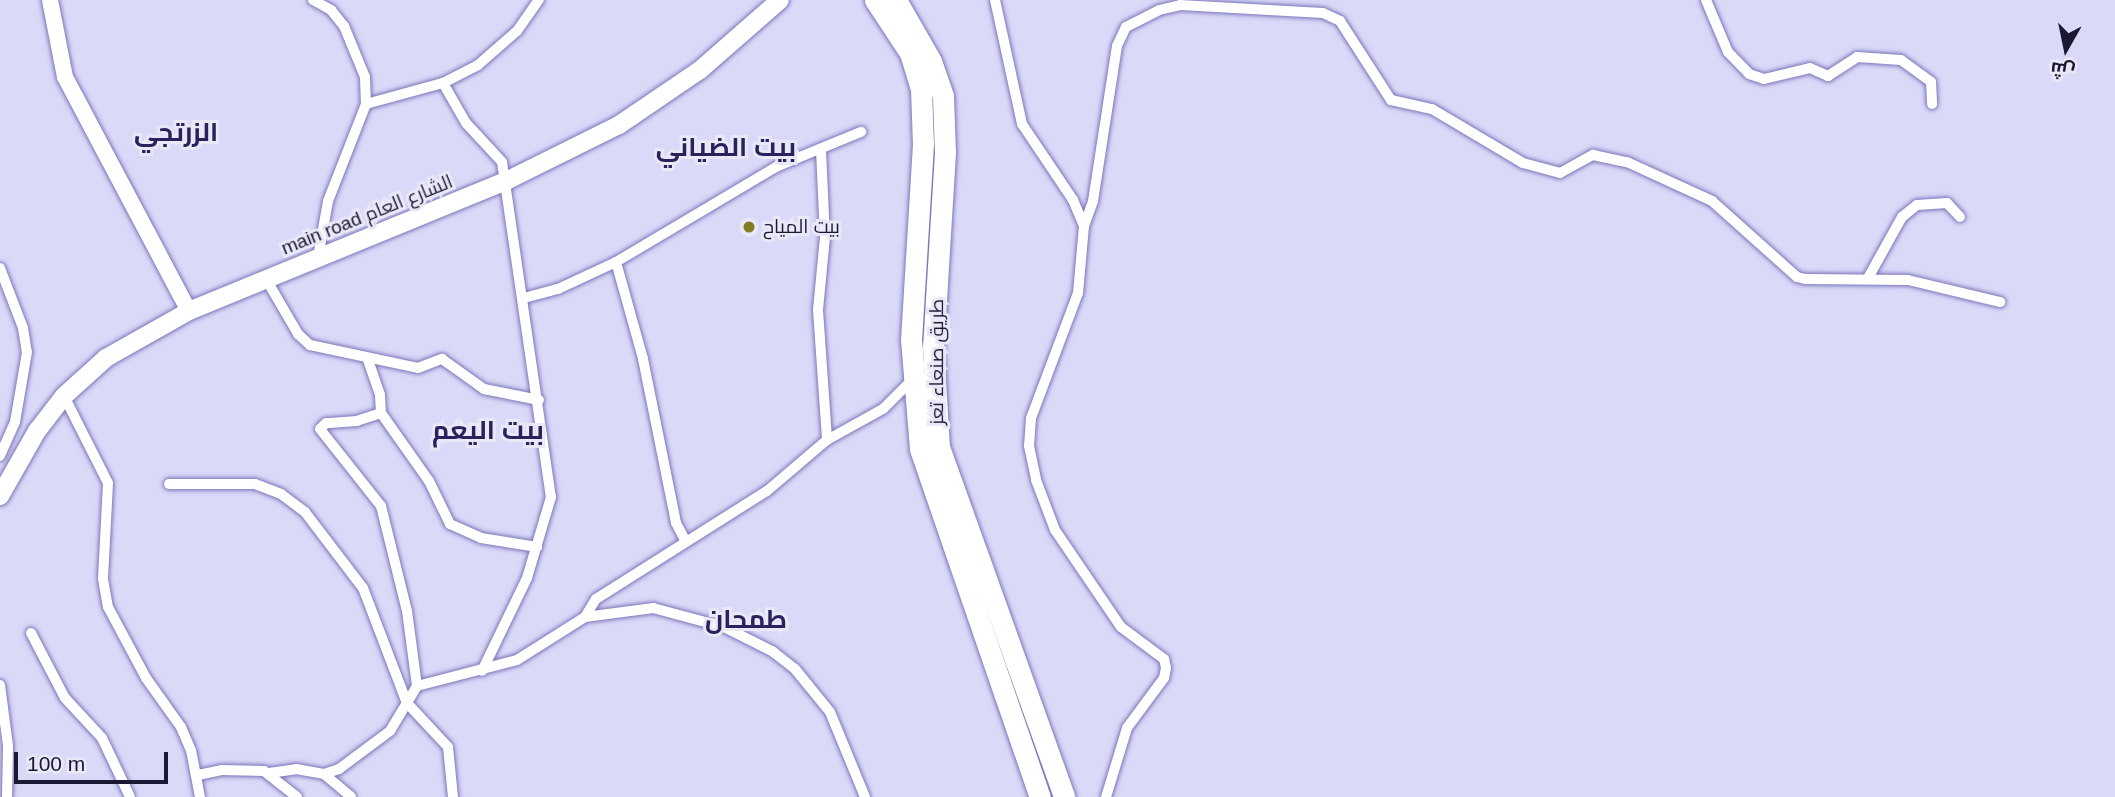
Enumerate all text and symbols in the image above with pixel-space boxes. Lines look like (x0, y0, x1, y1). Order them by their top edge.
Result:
north arrow (2031, 14, 2101, 84)
text: ش (2049, 58, 2076, 83)
district label: الزرتجي (134, 117, 218, 149)
district label: بيت الضياني (656, 132, 796, 164)
street label: main road الشارع العام (278, 170, 456, 260)
place label: بيت المياح (763, 216, 840, 238)
marker: بيت المياح (741, 219, 757, 235)
street label: طريق صنعاء تعز (926, 299, 948, 425)
district label: بيت اليعم (432, 415, 544, 447)
district label: طمحان (705, 604, 787, 636)
scale bar (18, 738, 172, 782)
text: 100 m (27, 752, 85, 775)

